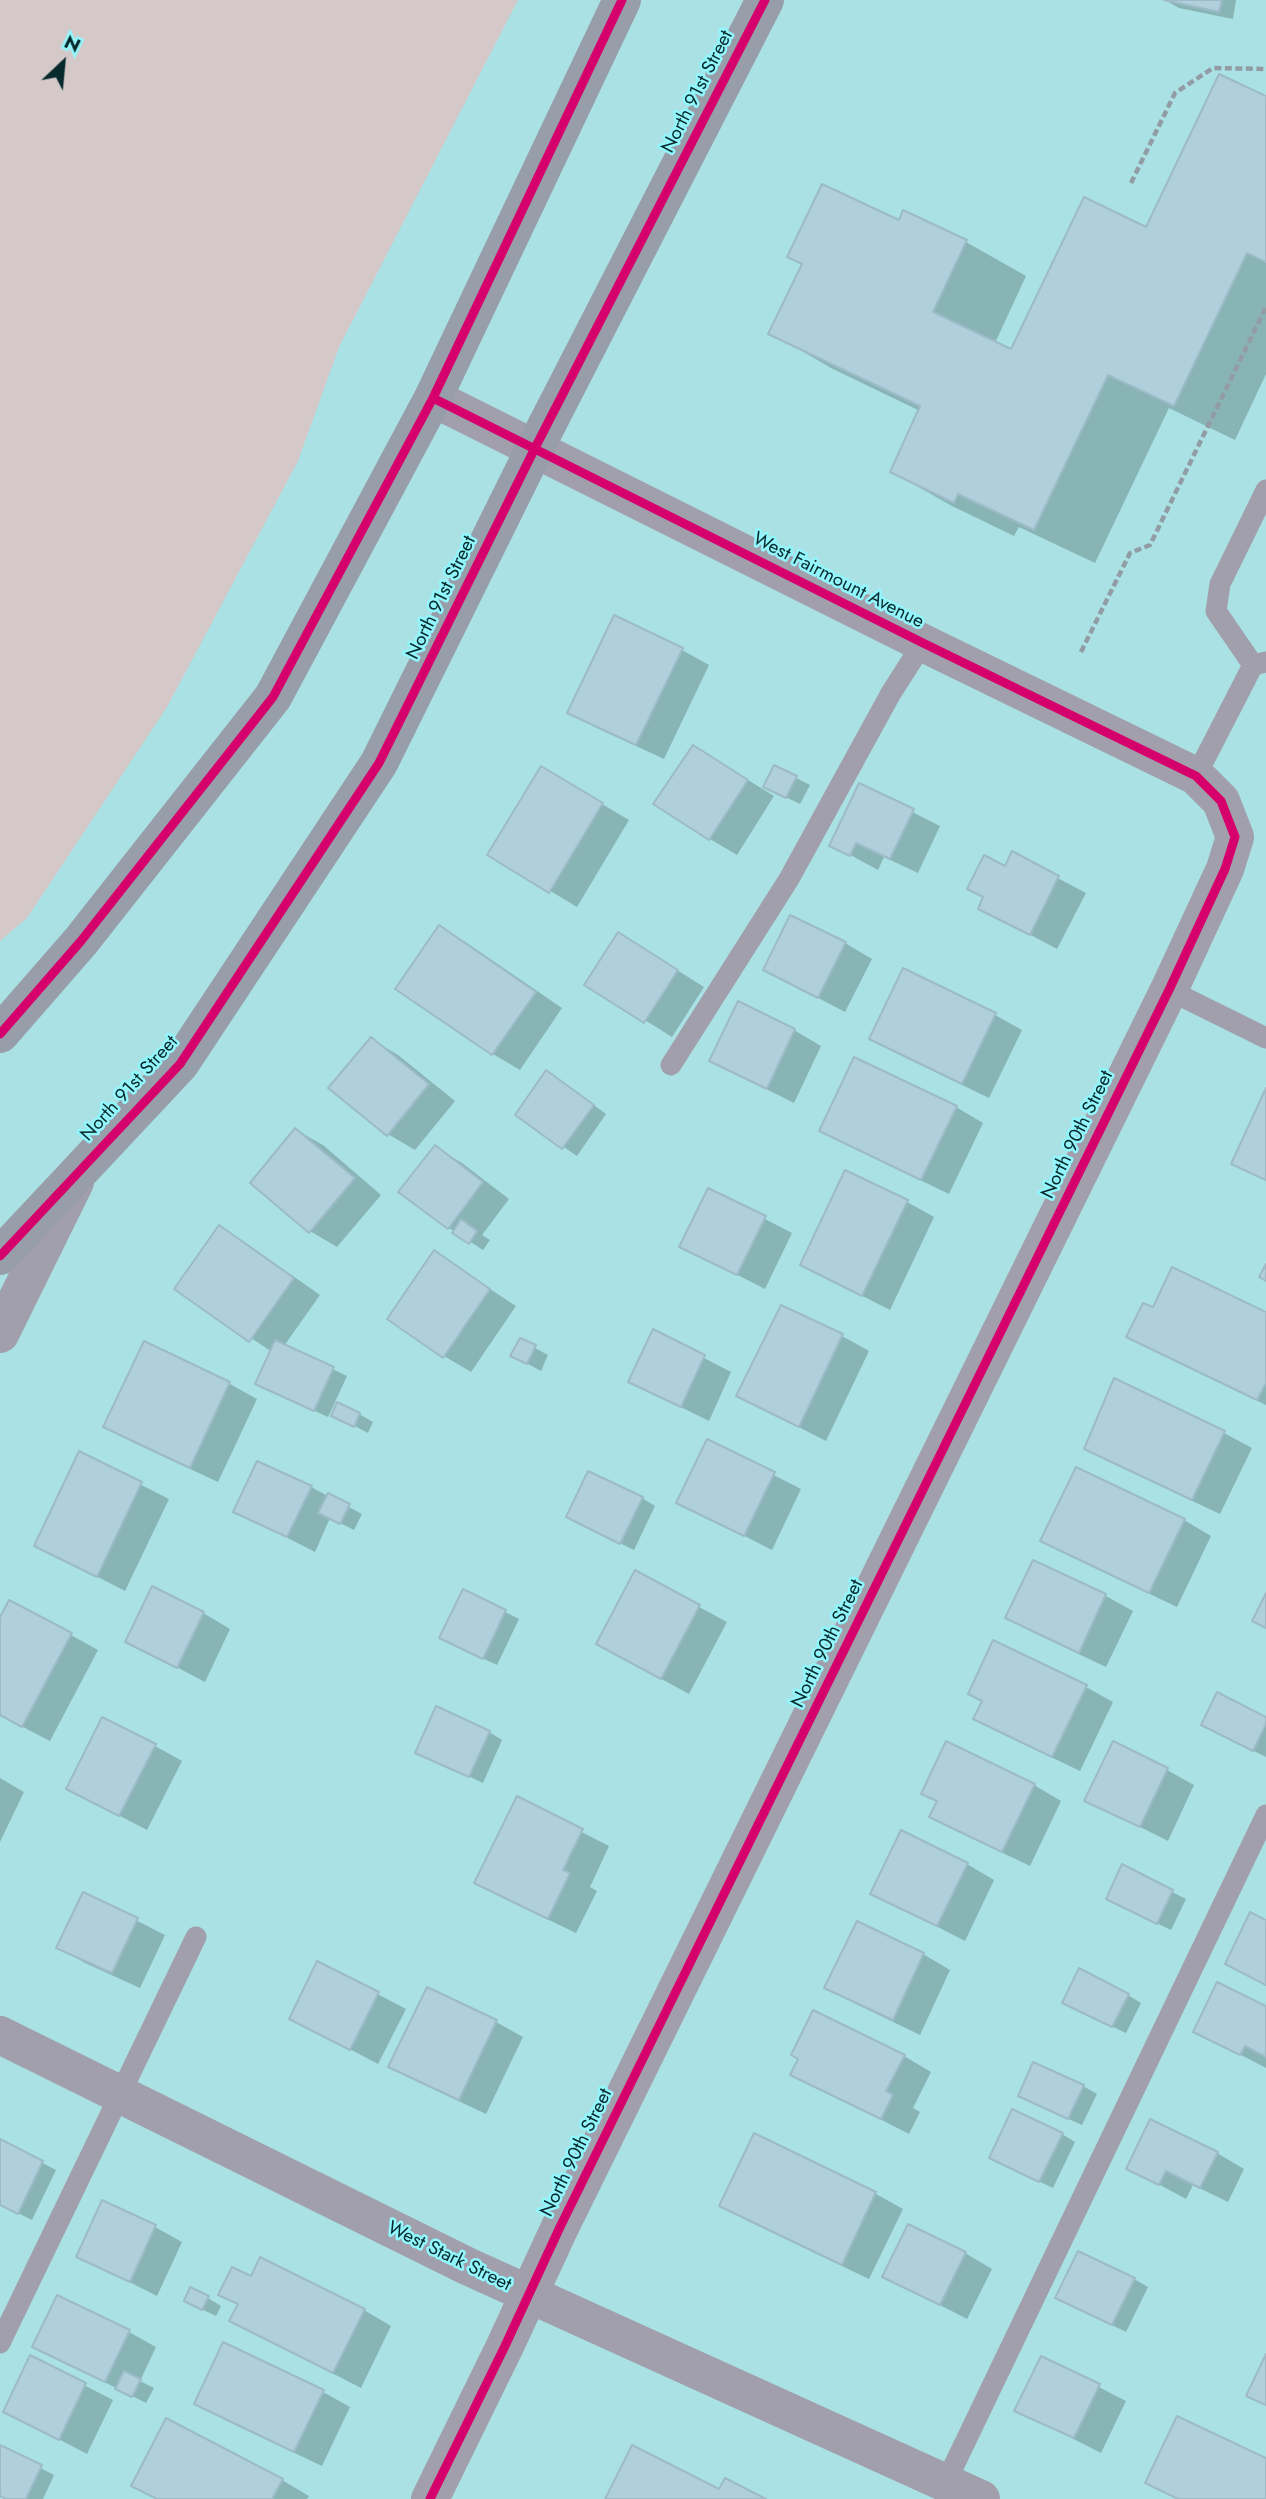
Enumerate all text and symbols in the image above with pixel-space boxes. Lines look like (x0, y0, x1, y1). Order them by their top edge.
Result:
street label: North 91st Street (657, 27, 739, 157)
north arrow (28, 28, 98, 98)
text: N (60, 28, 85, 59)
street label: West Fairmount Avenue (749, 528, 927, 634)
street label: North 91st Street (402, 533, 482, 663)
street label: North 91st Street (76, 1031, 184, 1147)
street label: North 90th Street (1037, 1067, 1119, 1203)
street label: North 90th Street (787, 1576, 869, 1712)
street label: North 90th Street (536, 2085, 618, 2221)
street label: West Stark Street (383, 2217, 515, 2297)

